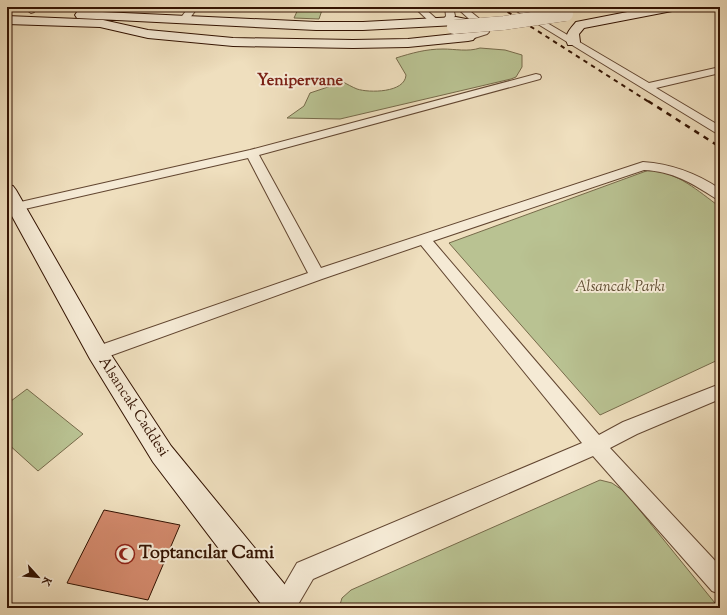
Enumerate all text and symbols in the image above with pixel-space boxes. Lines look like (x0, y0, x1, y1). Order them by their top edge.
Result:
district label: Yenipervane (257, 70, 344, 93)
park label: Alsancak Parkı (575, 277, 665, 298)
street label: Alsancak Caddesi (93, 353, 173, 461)
place label: Toptancılar Cami (139, 541, 275, 567)
mosque icon: Toptancılar Cami (114, 543, 136, 565)
north arrow (18, 557, 58, 597)
text: K (37, 573, 55, 588)

